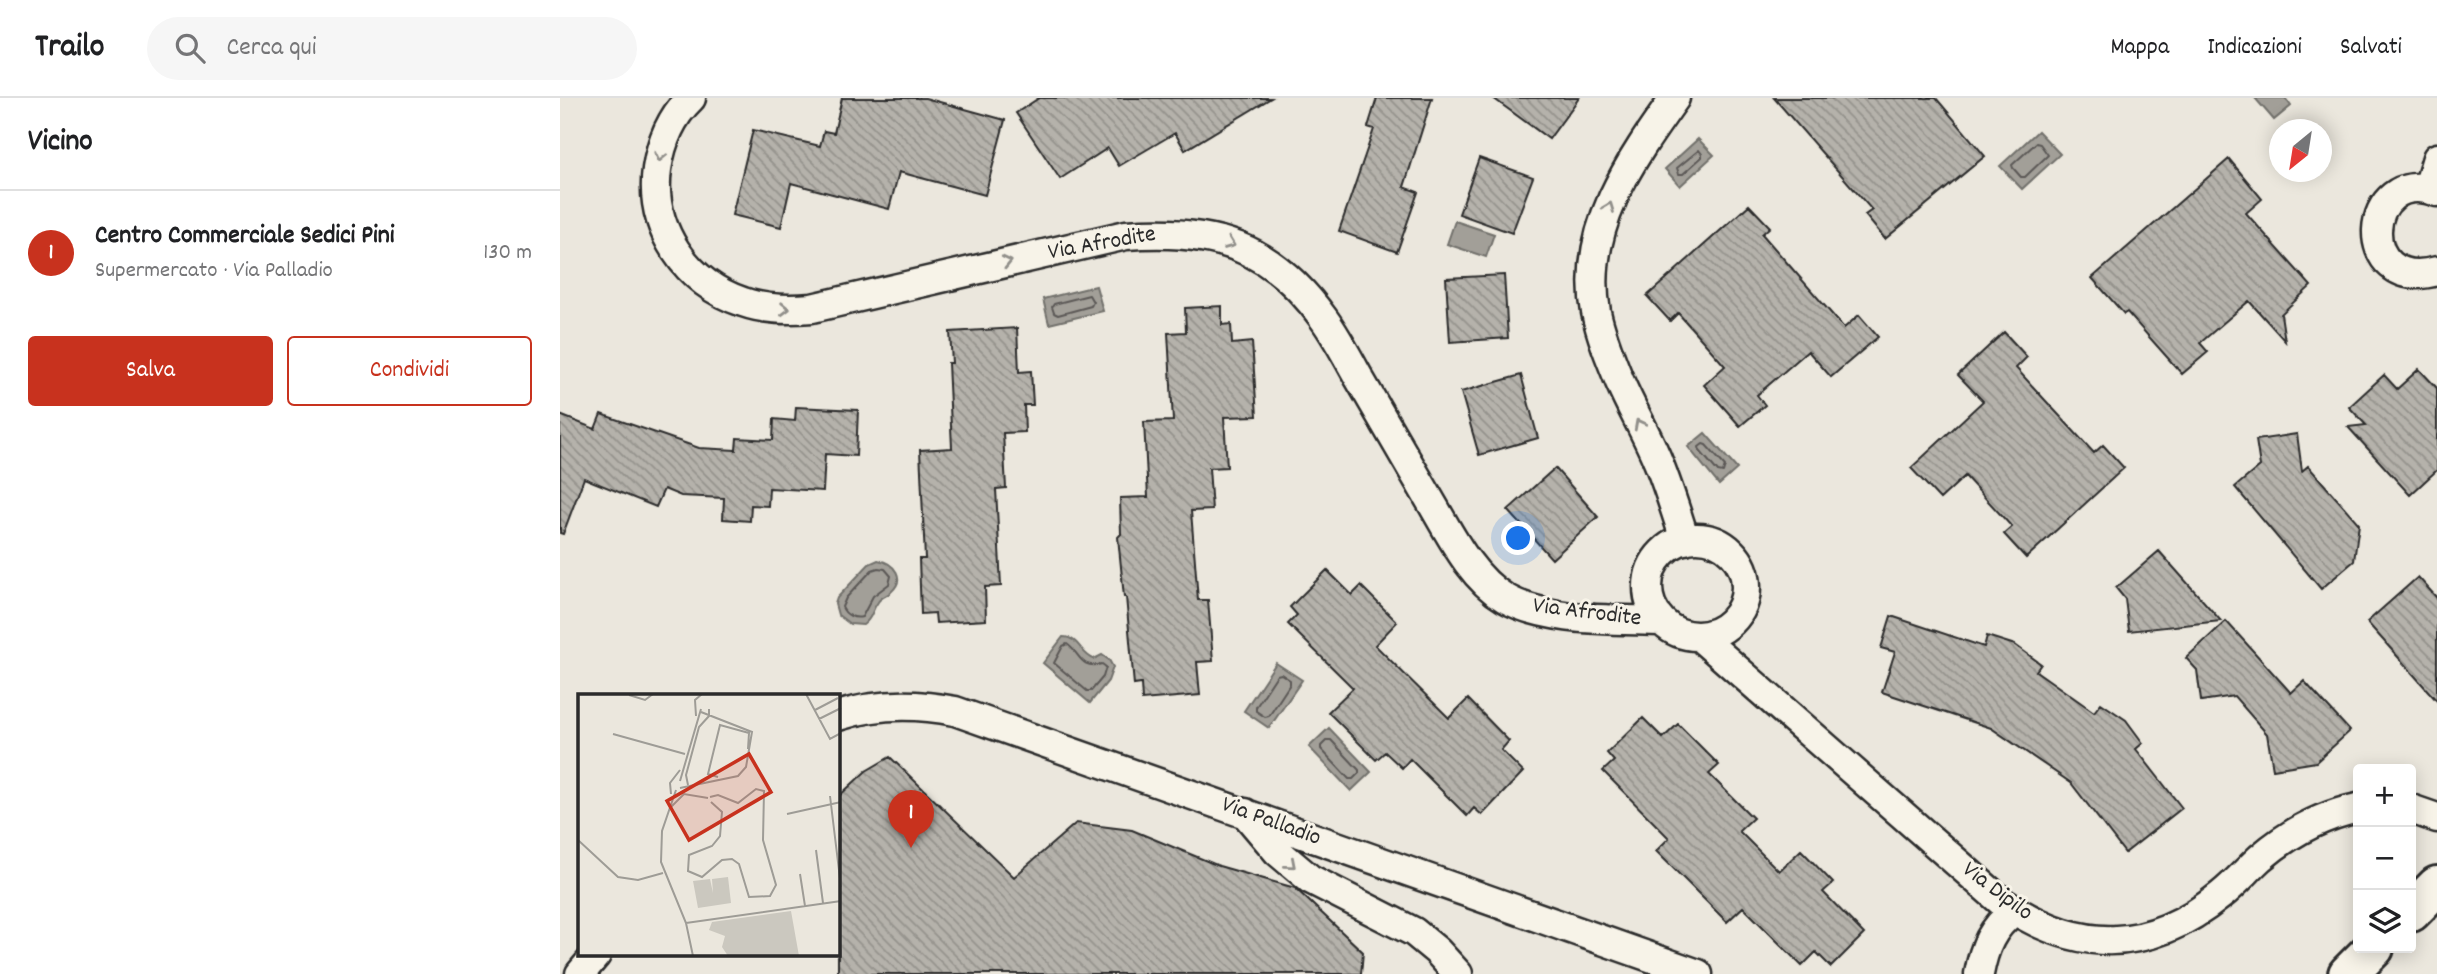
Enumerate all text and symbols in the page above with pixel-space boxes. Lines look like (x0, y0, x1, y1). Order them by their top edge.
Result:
search box (147, 17, 637, 80)
text: Trailo (35, 25, 105, 72)
icon: search (171, 29, 209, 67)
text: Cerca qui (227, 30, 317, 67)
text: Mappa (2110, 31, 2169, 65)
text: Indicazioni (2207, 31, 2302, 65)
text: Salvati (2340, 31, 2402, 65)
north arrow (2269, 119, 2332, 182)
text: Vicino (28, 122, 93, 165)
one-way arrow (653, 151, 668, 163)
one-way arrow (1601, 201, 1615, 213)
text: Centro Commerciale Sedici Pini (95, 218, 395, 255)
street label: Via Afrodite (1045, 218, 1159, 270)
one-way arrow (1223, 235, 1235, 249)
text: 1 (48, 237, 54, 270)
text: 130 m (483, 237, 532, 270)
text: Supermercato · Via Palladio (95, 255, 333, 288)
one-way arrow (1001, 256, 1013, 270)
one-way arrow (780, 301, 791, 317)
button: Salva (28, 336, 273, 406)
button: Condividi (287, 336, 532, 406)
one-way arrow (1634, 419, 1647, 431)
your location (1501, 521, 1535, 555)
street label: Via Afrodite (1531, 589, 1643, 637)
inset map (578, 694, 840, 956)
map controls (2353, 764, 2416, 953)
button: + (2353, 764, 2416, 827)
street label: Via Palladio (1216, 788, 1326, 856)
pin: 1 (888, 790, 934, 848)
button: − (2353, 827, 2416, 890)
street label: Via Dipilo (1954, 854, 2040, 930)
one-way arrow (1283, 856, 1296, 868)
button: layers (2353, 890, 2416, 953)

